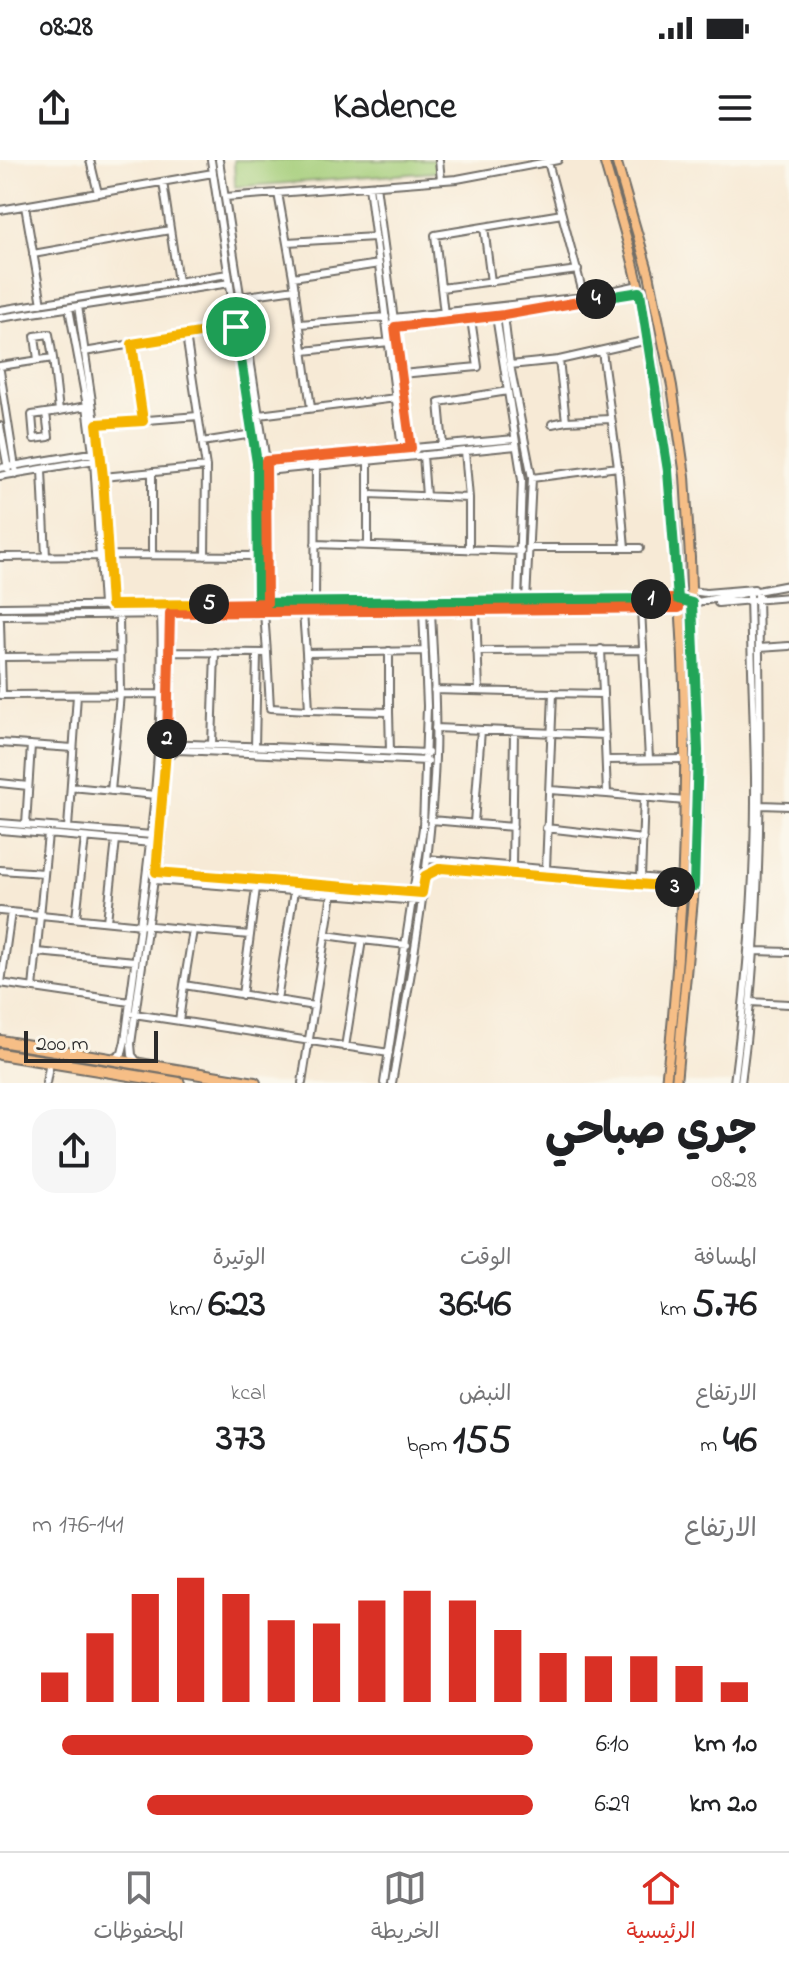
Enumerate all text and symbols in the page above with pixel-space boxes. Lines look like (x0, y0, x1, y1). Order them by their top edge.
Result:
text: 08:28 (40, 6, 93, 50)
text: Kadence (333, 82, 456, 135)
icon: share (32, 86, 76, 130)
icon: menu (713, 86, 757, 130)
pin: 4 (576, 279, 616, 319)
text: 4 (591, 283, 601, 315)
pin (202, 293, 270, 361)
icon: arrive (214, 305, 258, 349)
pin: 1 (631, 579, 671, 619)
text: 1 (648, 583, 655, 615)
pin: 5 (189, 584, 229, 624)
text: 5 (203, 588, 215, 620)
pin: 2 (147, 719, 187, 759)
text: 2 (162, 723, 172, 755)
pin: 3 (655, 867, 695, 907)
text: 3 (670, 871, 680, 903)
scale bar (24, 1027, 158, 1063)
text: 200 m (36, 1029, 89, 1061)
text: جري صباحي (545, 1100, 757, 1164)
button: share (32, 1109, 116, 1193)
text: 08:28 (711, 1162, 757, 1200)
text: الوتيرة (213, 1243, 266, 1275)
text: الوقت (460, 1243, 511, 1275)
text: المسافة (694, 1243, 757, 1275)
text: 6:23 (208, 1276, 266, 1335)
text: 36:46 (440, 1276, 511, 1335)
text: 5.76 (692, 1276, 757, 1335)
text: /km (169, 1294, 208, 1326)
text: km (660, 1294, 692, 1326)
text: kcal (231, 1378, 266, 1410)
text: النبض (459, 1379, 511, 1411)
text: الارتفاع (695, 1379, 757, 1411)
text: 373 (216, 1410, 266, 1469)
text: 155 (453, 1412, 511, 1471)
text: 46 (723, 1412, 757, 1471)
text: bpm (407, 1430, 453, 1462)
text: m (700, 1430, 723, 1462)
text: 141–176 m (32, 1507, 124, 1545)
text: الارتفاع (684, 1511, 757, 1549)
text: 6:10 (596, 1726, 629, 1764)
text: 1.0 km (694, 1726, 757, 1764)
text: 6:29 (595, 1786, 629, 1824)
text: 2.0 km (689, 1786, 757, 1824)
tab: المحفوظات (93, 1866, 184, 1950)
tab: الخريطة (371, 1866, 440, 1950)
tab: الرئيسية (626, 1866, 696, 1950)

